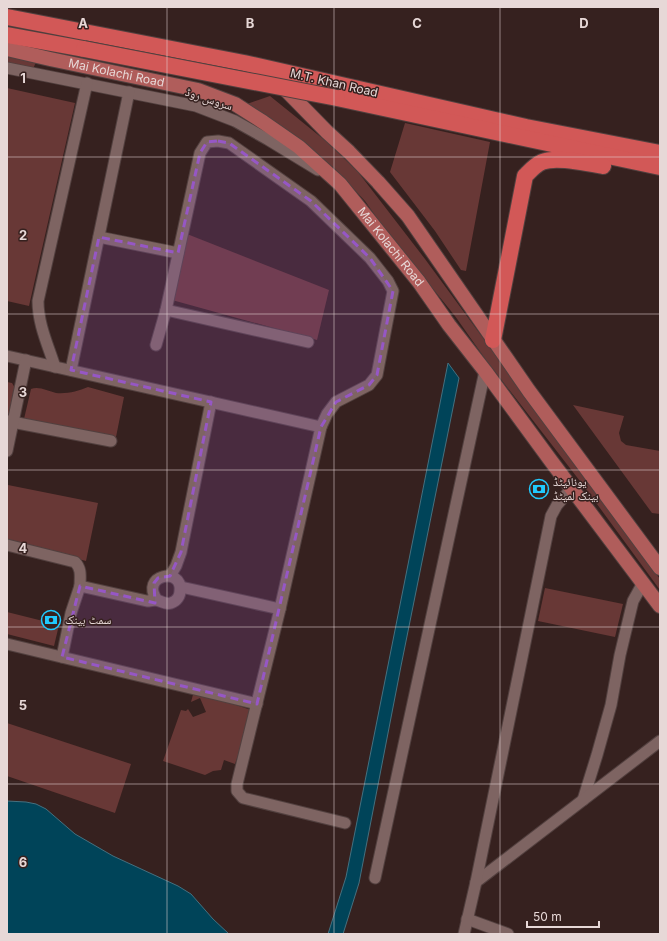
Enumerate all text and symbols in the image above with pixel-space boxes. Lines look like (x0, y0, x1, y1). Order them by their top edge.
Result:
text: A (78, 15, 88, 31)
text: B (246, 15, 255, 31)
text: C (412, 15, 422, 31)
text: D (579, 15, 589, 31)
street label: Mai Kolachi Road (67, 55, 166, 90)
street label: M.T. Khan Road (289, 65, 379, 100)
text: 1 (20, 70, 26, 86)
street label: سروس روڈ (183, 84, 235, 113)
street label: Mai Kolachi Road (355, 204, 428, 289)
text: 2 (19, 227, 27, 243)
text: 3 (19, 384, 27, 400)
place label: یونائیٹڈ بینک لمیٹڈ (553, 474, 599, 503)
bank icon: یونائیٹڈ بینک لمیٹڈ (528, 478, 550, 500)
text: 4 (19, 540, 28, 556)
bank icon: سمٹ بینک (40, 609, 62, 631)
place label: سمٹ بینک (65, 612, 112, 627)
text: 5 (19, 697, 27, 713)
text: 6 (19, 854, 27, 870)
scale bar (527, 903, 599, 929)
text: 50 m (533, 909, 562, 924)

